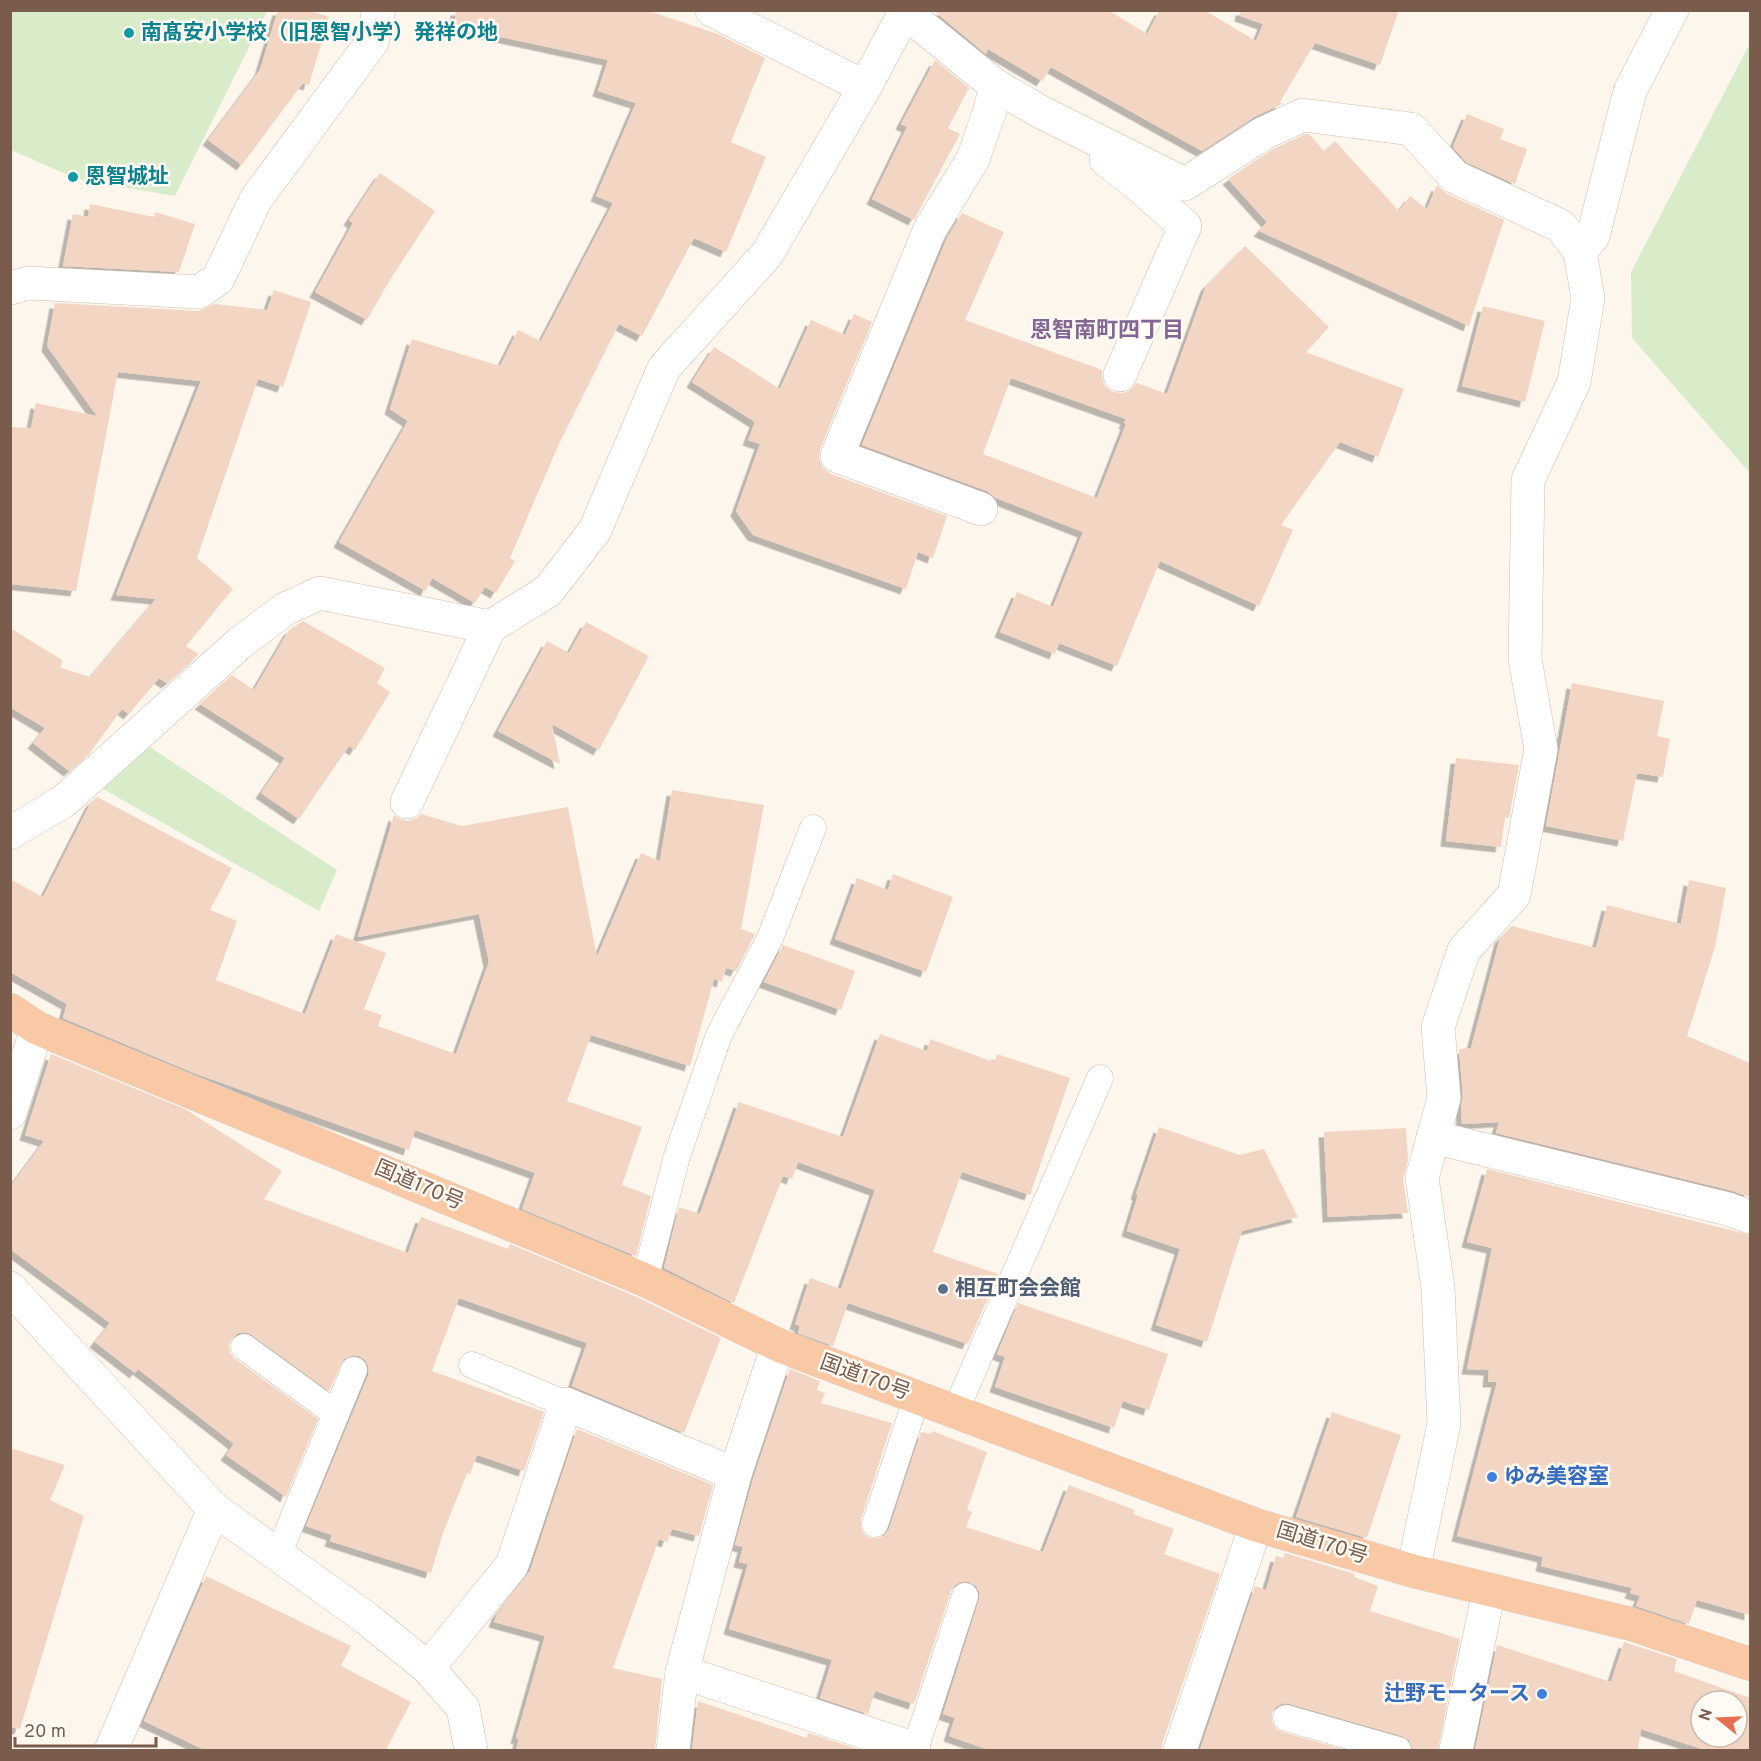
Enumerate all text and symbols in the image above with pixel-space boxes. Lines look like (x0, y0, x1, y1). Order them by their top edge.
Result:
place label: 南髙安小学校（旧恩智小学）発祥の地 (141, 20, 498, 47)
marker: 南髙安小学校（旧恩智小学）発祥の地 (122, 26, 136, 40)
place label: 恩智城址 (85, 164, 169, 191)
marker: 恩智城址 (66, 170, 80, 184)
district label: 恩智南町四丁目 (1030, 318, 1184, 345)
street label: 国道170号 (370, 1155, 468, 1217)
place label: 相互町会会館 (955, 1276, 1081, 1303)
marker: 相互町会会館 (936, 1282, 950, 1296)
street label: 国道170号 (816, 1349, 914, 1407)
place label: ゆみ美容室 (1504, 1464, 1609, 1491)
marker: ゆみ美容室 (1485, 1470, 1499, 1484)
street label: 国道170号 (1273, 1517, 1371, 1571)
place label: 辻野モータース (1384, 1681, 1530, 1708)
marker: 辻野モータース (1535, 1687, 1549, 1701)
north arrow (1689, 1689, 1749, 1749)
text: N (1695, 1706, 1718, 1724)
scale bar (15, 1710, 156, 1748)
text: 20 m (24, 1721, 66, 1744)

